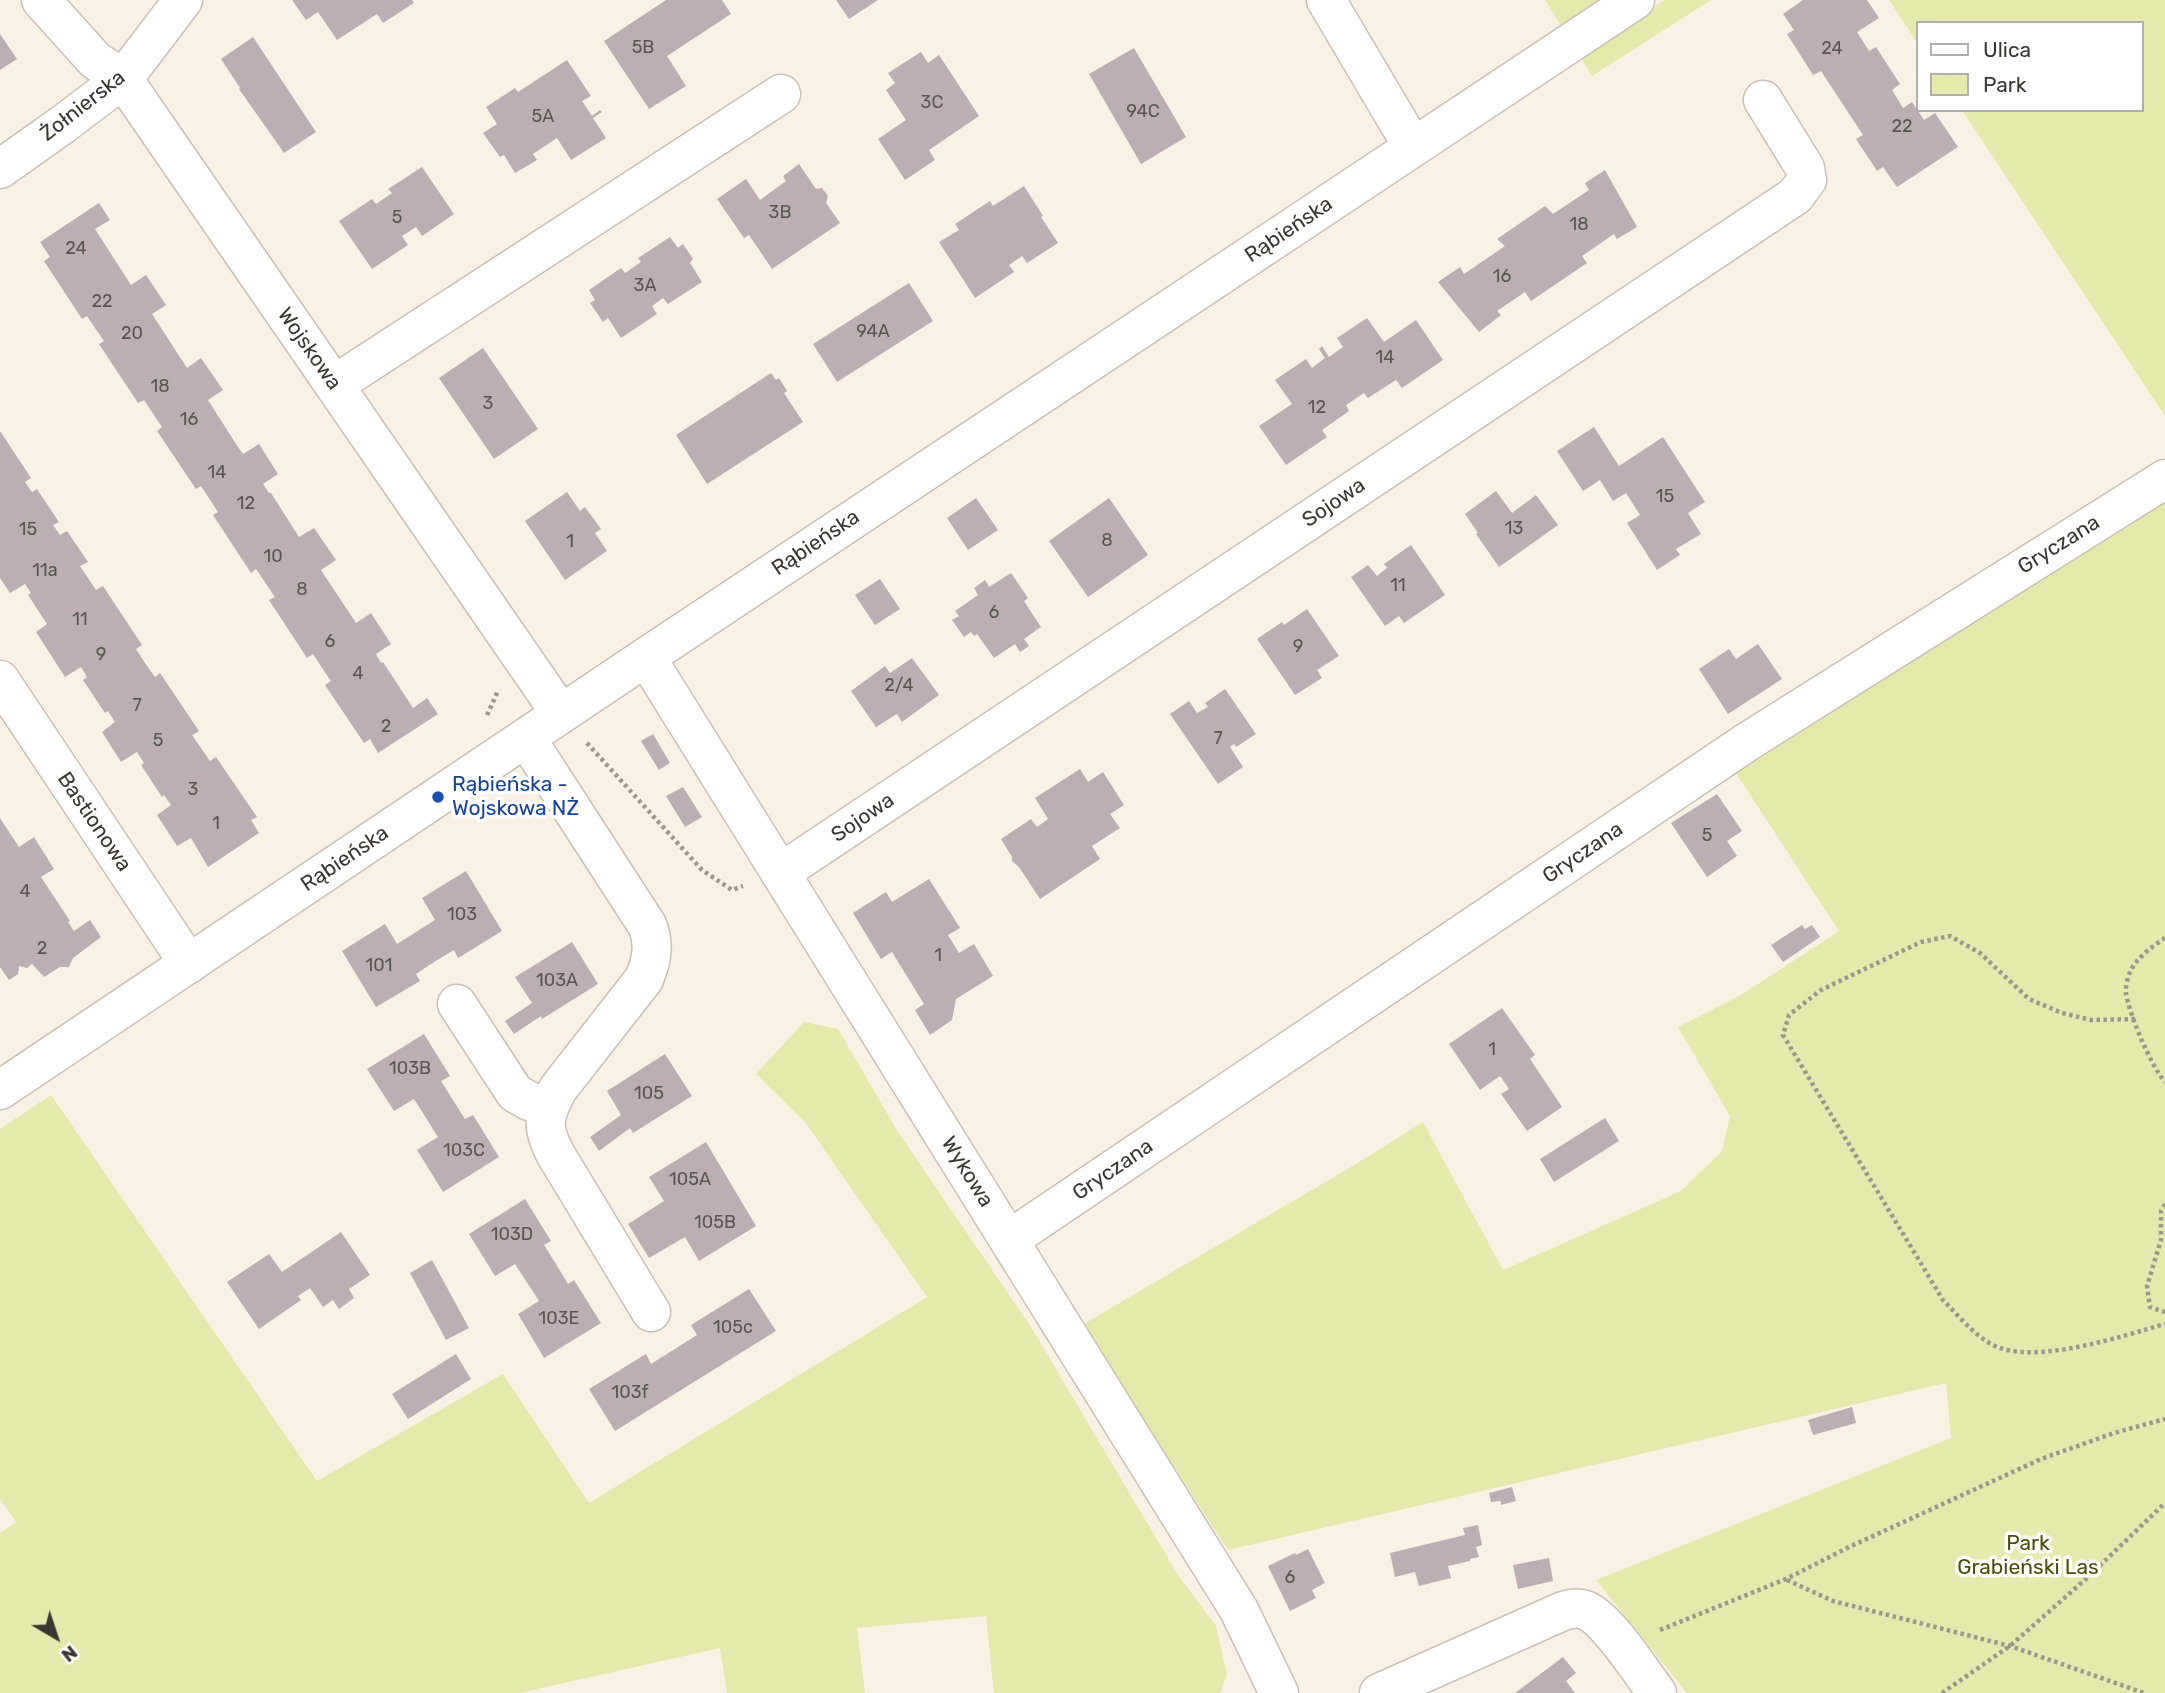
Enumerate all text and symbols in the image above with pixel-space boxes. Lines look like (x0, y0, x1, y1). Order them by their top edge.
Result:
legend (1916, 21, 2144, 112)
house number: 5B (632, 37, 654, 59)
text: Ulica (1983, 37, 2031, 62)
house number: 24 (1821, 38, 1843, 60)
street label: Żołnierska (36, 65, 130, 147)
text: Park (1983, 72, 2027, 97)
house number: 3C (921, 92, 943, 114)
house number: 94C (1126, 101, 1160, 123)
house number: 5A (532, 106, 554, 128)
house number: 22 (1891, 116, 1913, 138)
street label: Rąbieńska (1240, 192, 1338, 268)
house number: 3B (769, 202, 791, 224)
house number: 5 (392, 207, 402, 229)
house number: 18 (1569, 214, 1589, 236)
house number: 24 (65, 238, 87, 260)
house number: 16 (1493, 266, 1511, 288)
house number: 3A (634, 275, 656, 297)
house number: 22 (91, 291, 113, 313)
street label: Wojskowa (272, 303, 346, 395)
house number: 94A (856, 321, 890, 343)
house number: 20 (121, 323, 143, 345)
house number: 14 (1376, 347, 1394, 369)
house number: 18 (150, 376, 170, 398)
house number: 3 (483, 393, 493, 415)
house number: 12 (1308, 397, 1326, 419)
house number: 16 (180, 409, 198, 431)
house number: 14 (208, 462, 226, 484)
street label: Sojowa (1298, 473, 1370, 533)
house number: 15 (1656, 486, 1674, 508)
house number: 12 (237, 493, 255, 515)
street label: Rąbieńska (767, 505, 865, 581)
street label: Gryczana (2013, 510, 2105, 580)
house number: 13 (1505, 518, 1523, 540)
house number: 15 (19, 519, 37, 541)
house number: 8 (1101, 530, 1113, 552)
house number: 1 (566, 531, 574, 553)
house number: 10 (263, 546, 283, 568)
house number: 11a (32, 560, 58, 582)
house number: 11 (1390, 575, 1406, 597)
house number: 8 (296, 579, 308, 601)
house number: 6 (989, 602, 999, 624)
house number: 11 (72, 609, 88, 631)
house number: 6 (325, 631, 335, 653)
house number: 9 (1293, 636, 1303, 658)
house number: 9 (96, 644, 106, 666)
house number: 4 (352, 663, 364, 685)
house number: 2/4 (884, 675, 914, 697)
house number: 7 (132, 695, 142, 717)
house number: 2 (381, 716, 391, 738)
house number: 7 (1213, 728, 1223, 750)
house number: 5 (153, 730, 163, 752)
street label: Bastionowa (52, 768, 136, 876)
place label: Rąbieńska - Wojskowa NŻ (452, 772, 579, 822)
house number: 3 (188, 779, 198, 801)
street label: Sojowa (827, 788, 899, 848)
marker: Rąbieńska - Wojskowa NŻ (430, 789, 446, 805)
house number: 1 (212, 813, 220, 835)
street label: Gryczana (1538, 817, 1628, 889)
street label: Rąbieńska (296, 821, 394, 897)
house number: 5 (1702, 825, 1712, 847)
house number: 4 (19, 881, 31, 903)
house number: 103 (447, 904, 477, 926)
house number: 2 (37, 938, 47, 960)
house number: 1 (934, 945, 942, 967)
house number: 101 (366, 955, 392, 977)
house number: 103A (536, 970, 578, 992)
house number: 1 (1488, 1039, 1496, 1061)
house number: 103B (389, 1058, 431, 1080)
house number: 105 (634, 1083, 664, 1105)
street label: Wykowa (935, 1132, 999, 1212)
street label: Gryczana (1068, 1134, 1158, 1206)
house number: 103C (443, 1140, 485, 1162)
house number: 105A (669, 1169, 711, 1191)
house number: 105B (694, 1212, 736, 1234)
house number: 103D (491, 1224, 533, 1246)
house number: 103E (539, 1308, 579, 1330)
house number: 105c (713, 1317, 753, 1339)
house number: 103f (612, 1382, 648, 1404)
park label: Park Grabieński Las (1957, 1531, 2099, 1581)
house number: 6 (1285, 1567, 1295, 1589)
north arrow (21, 1602, 91, 1672)
text: N (57, 1640, 82, 1667)

